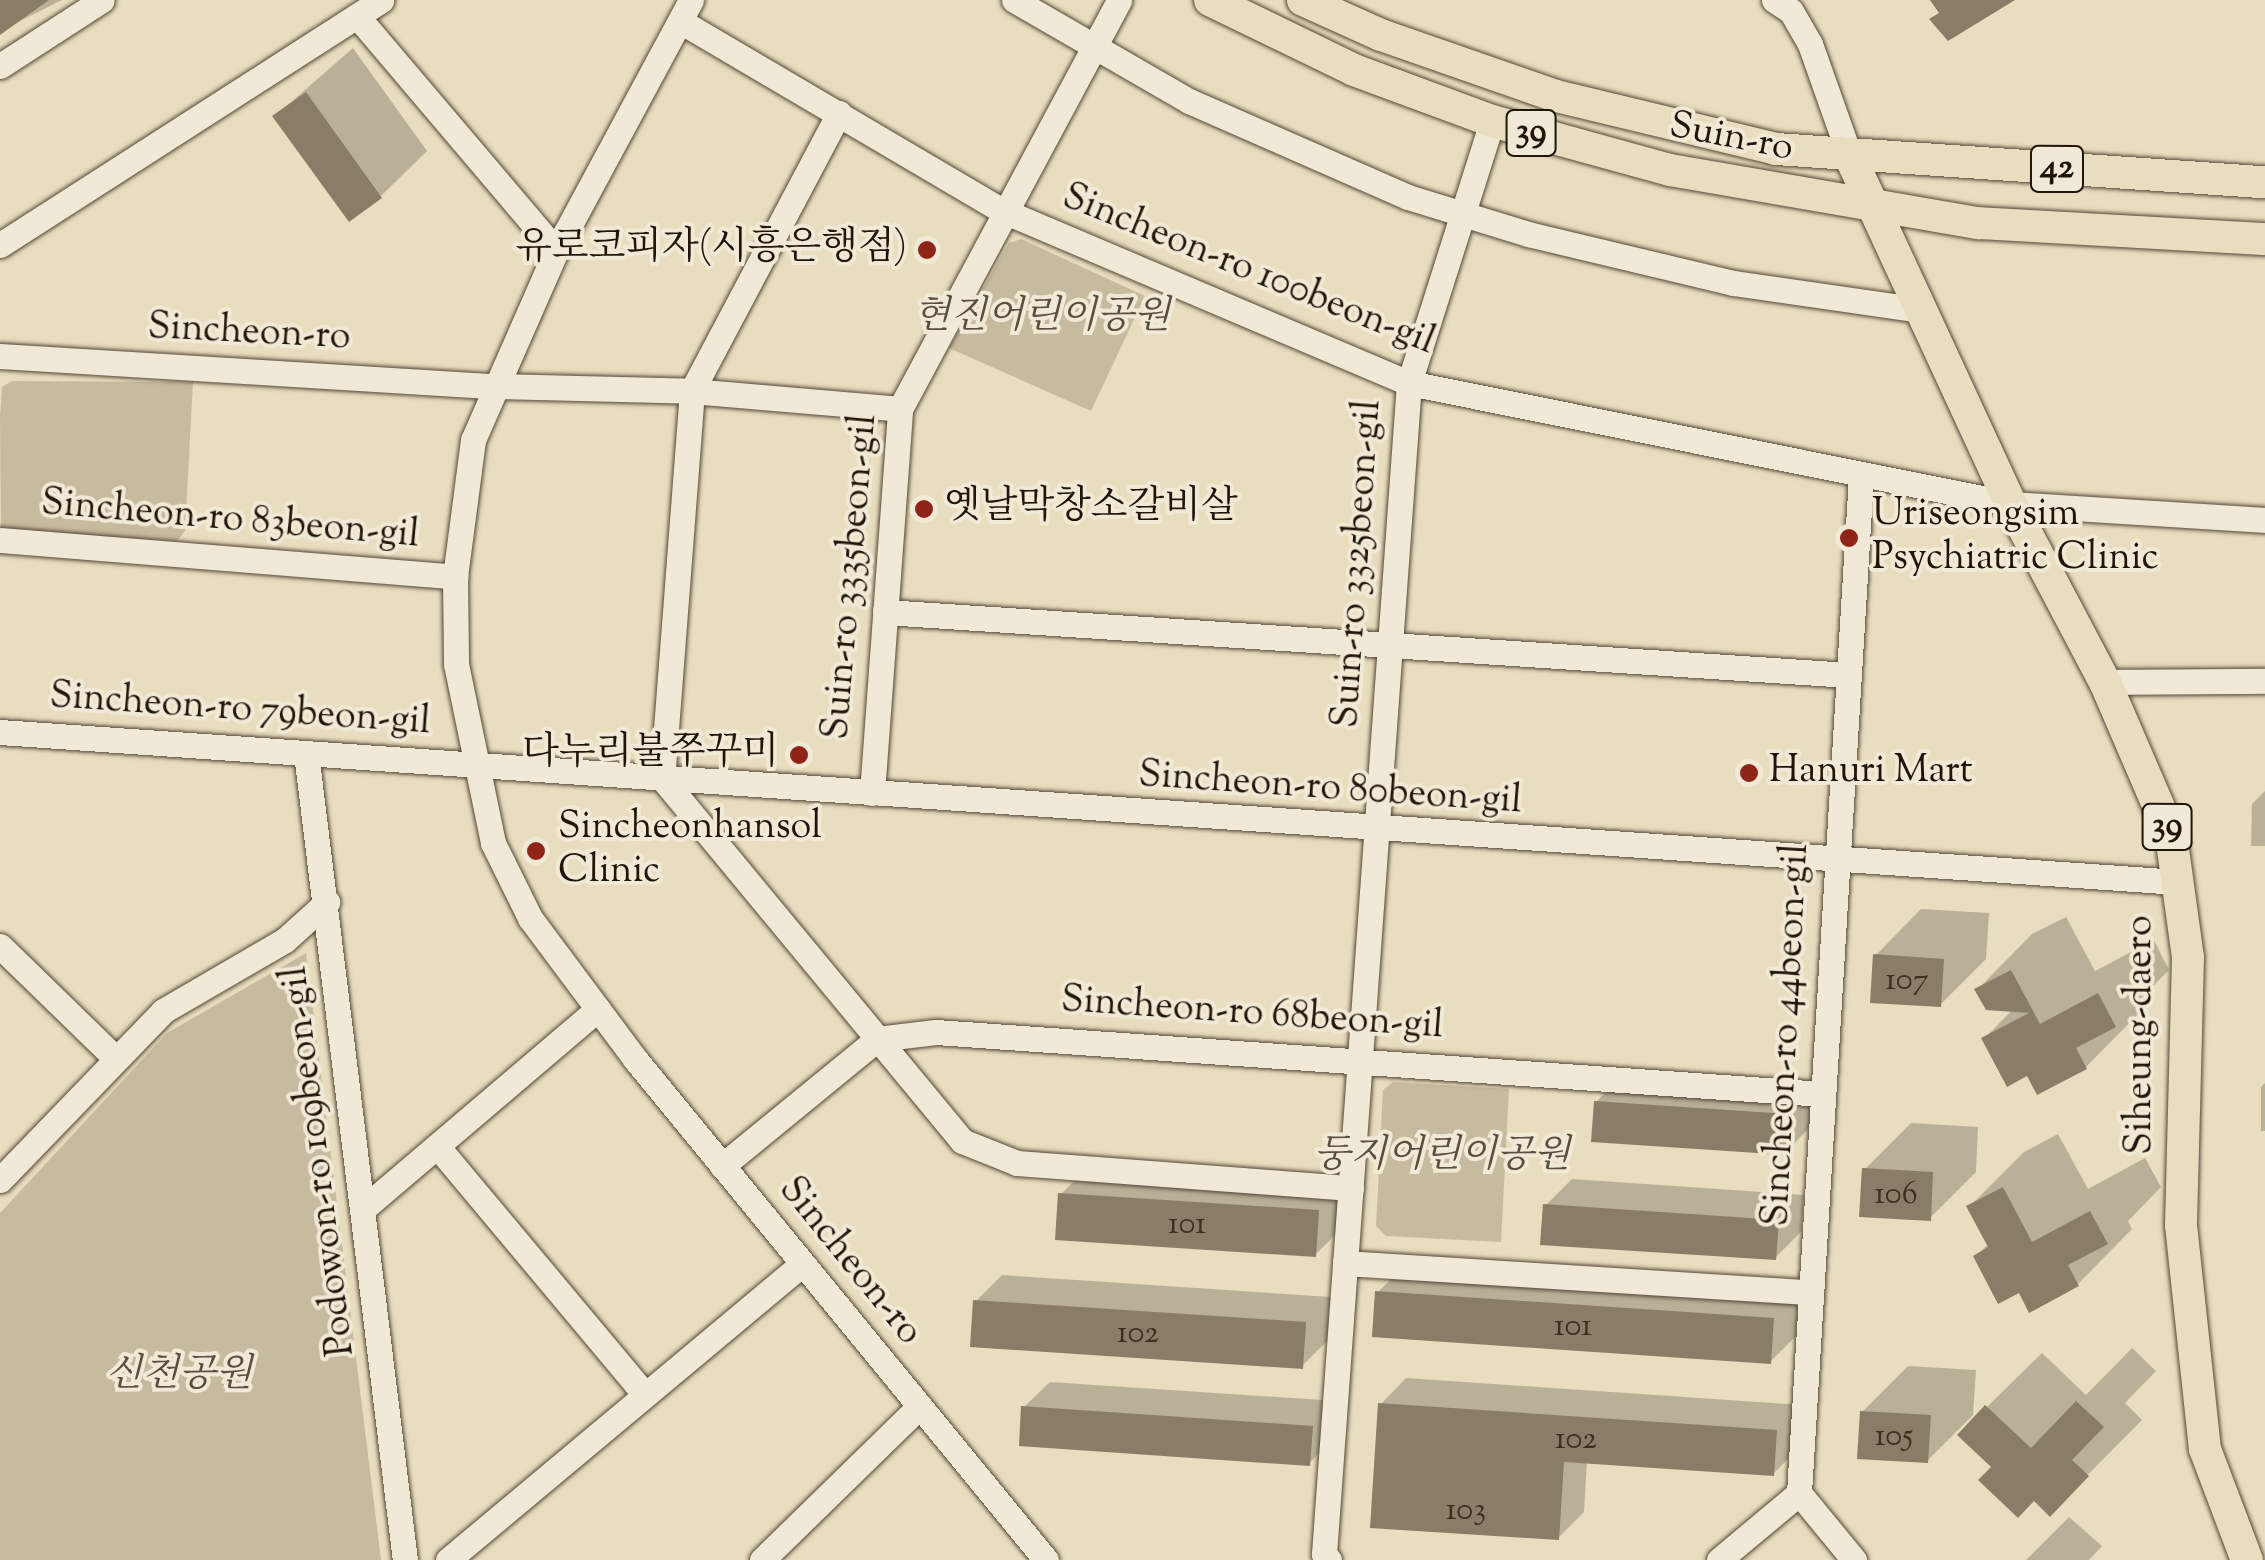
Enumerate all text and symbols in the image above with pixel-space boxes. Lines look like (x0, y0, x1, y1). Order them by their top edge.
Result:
road number: 39 (1504, 103, 1558, 163)
street label: Suin-ro (1665, 105, 1797, 173)
road number: 42 (2030, 139, 2084, 199)
street label: Sincheon-ro 100beon-gil (1055, 175, 1441, 367)
place label: 유로코피자(시흥은행점) (515, 227, 907, 273)
marker: 유로코피자(시흥은행점) (916, 239, 938, 261)
park label: 현진어린이공원 (914, 296, 1170, 342)
street label: Sincheon-ro (146, 306, 352, 362)
street label: Suin-ro 3325beon-gil (1325, 398, 1393, 730)
street label: Suin-ro 3335beon-gil (815, 412, 889, 742)
street label: Sincheon-ro 83beon-gil (39, 482, 421, 560)
place label: 옛날막창소갈비살 (944, 486, 1238, 532)
place label: Uriseongsim Psychiatric Clinic (1872, 493, 2159, 582)
marker: 옛날막창소갈비살 (913, 498, 935, 520)
marker: Uriseongsim Psychiatric Clinic (1836, 525, 1862, 551)
street label: Sincheon-ro 79beon-gil (48, 675, 432, 747)
place label: 다누리불쭈꾸미 (522, 732, 779, 778)
marker: 다누리불쭈꾸미 (788, 744, 810, 766)
place label: Hanuri Mart (1769, 750, 1973, 796)
street label: Sincheon-ro 80beon-gil (1137, 754, 1523, 826)
marker: Hanuri Mart (1738, 762, 1760, 784)
road number: 39 (2140, 797, 2194, 857)
place label: Sincheonhansol Clinic (558, 806, 822, 896)
marker: Sincheonhansol Clinic (523, 838, 549, 864)
street label: Sincheon-ro 44beon-gil (1755, 842, 1821, 1228)
street label: Siheung-daero (2119, 915, 2165, 1155)
house number: 107 (1885, 962, 1929, 1000)
street label: Podowon-ro 109beon-gil (273, 963, 367, 1359)
street label: Sincheon-ro 68beon-gil (1059, 979, 1445, 1051)
park label: 둥지어린이공원 (1314, 1135, 1570, 1181)
street label: Sincheon-ro (767, 1169, 931, 1355)
house number: 106 (1874, 1176, 1918, 1214)
house number: 101 (1168, 1206, 1206, 1244)
house number: 101 (1554, 1308, 1592, 1346)
house number: 102 (1117, 1315, 1159, 1353)
park label: 신천공원 (106, 1354, 252, 1400)
house number: 105 (1875, 1418, 1913, 1456)
house number: 102 (1555, 1421, 1597, 1459)
house number: 103 (1446, 1492, 1486, 1530)

